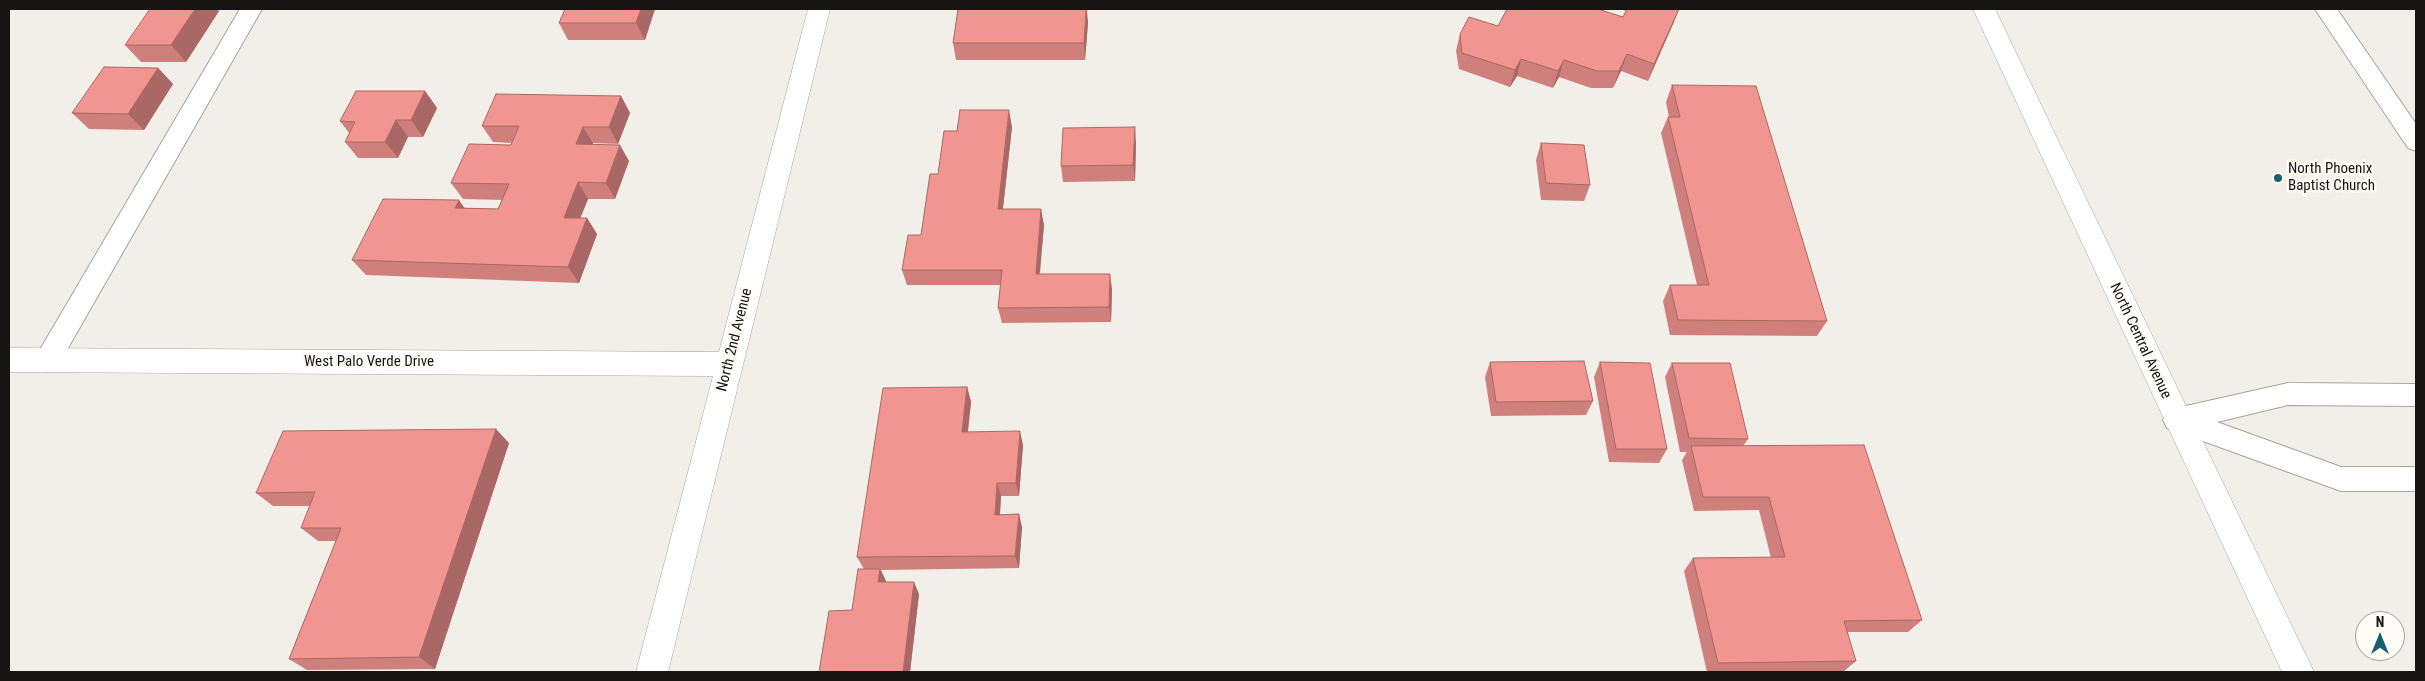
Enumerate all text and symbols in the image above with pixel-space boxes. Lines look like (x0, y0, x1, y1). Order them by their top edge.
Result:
place label: North Phoenix Baptist Church (2288, 160, 2375, 195)
marker: North Phoenix Baptist Church (2272, 172, 2284, 184)
street label: North Central Avenue (2105, 280, 2175, 402)
street label: North 2nd Avenue (713, 287, 757, 393)
street label: West Palo Verde Drive (304, 353, 434, 371)
north arrow (2355, 611, 2405, 661)
text: N (2376, 614, 2384, 630)

